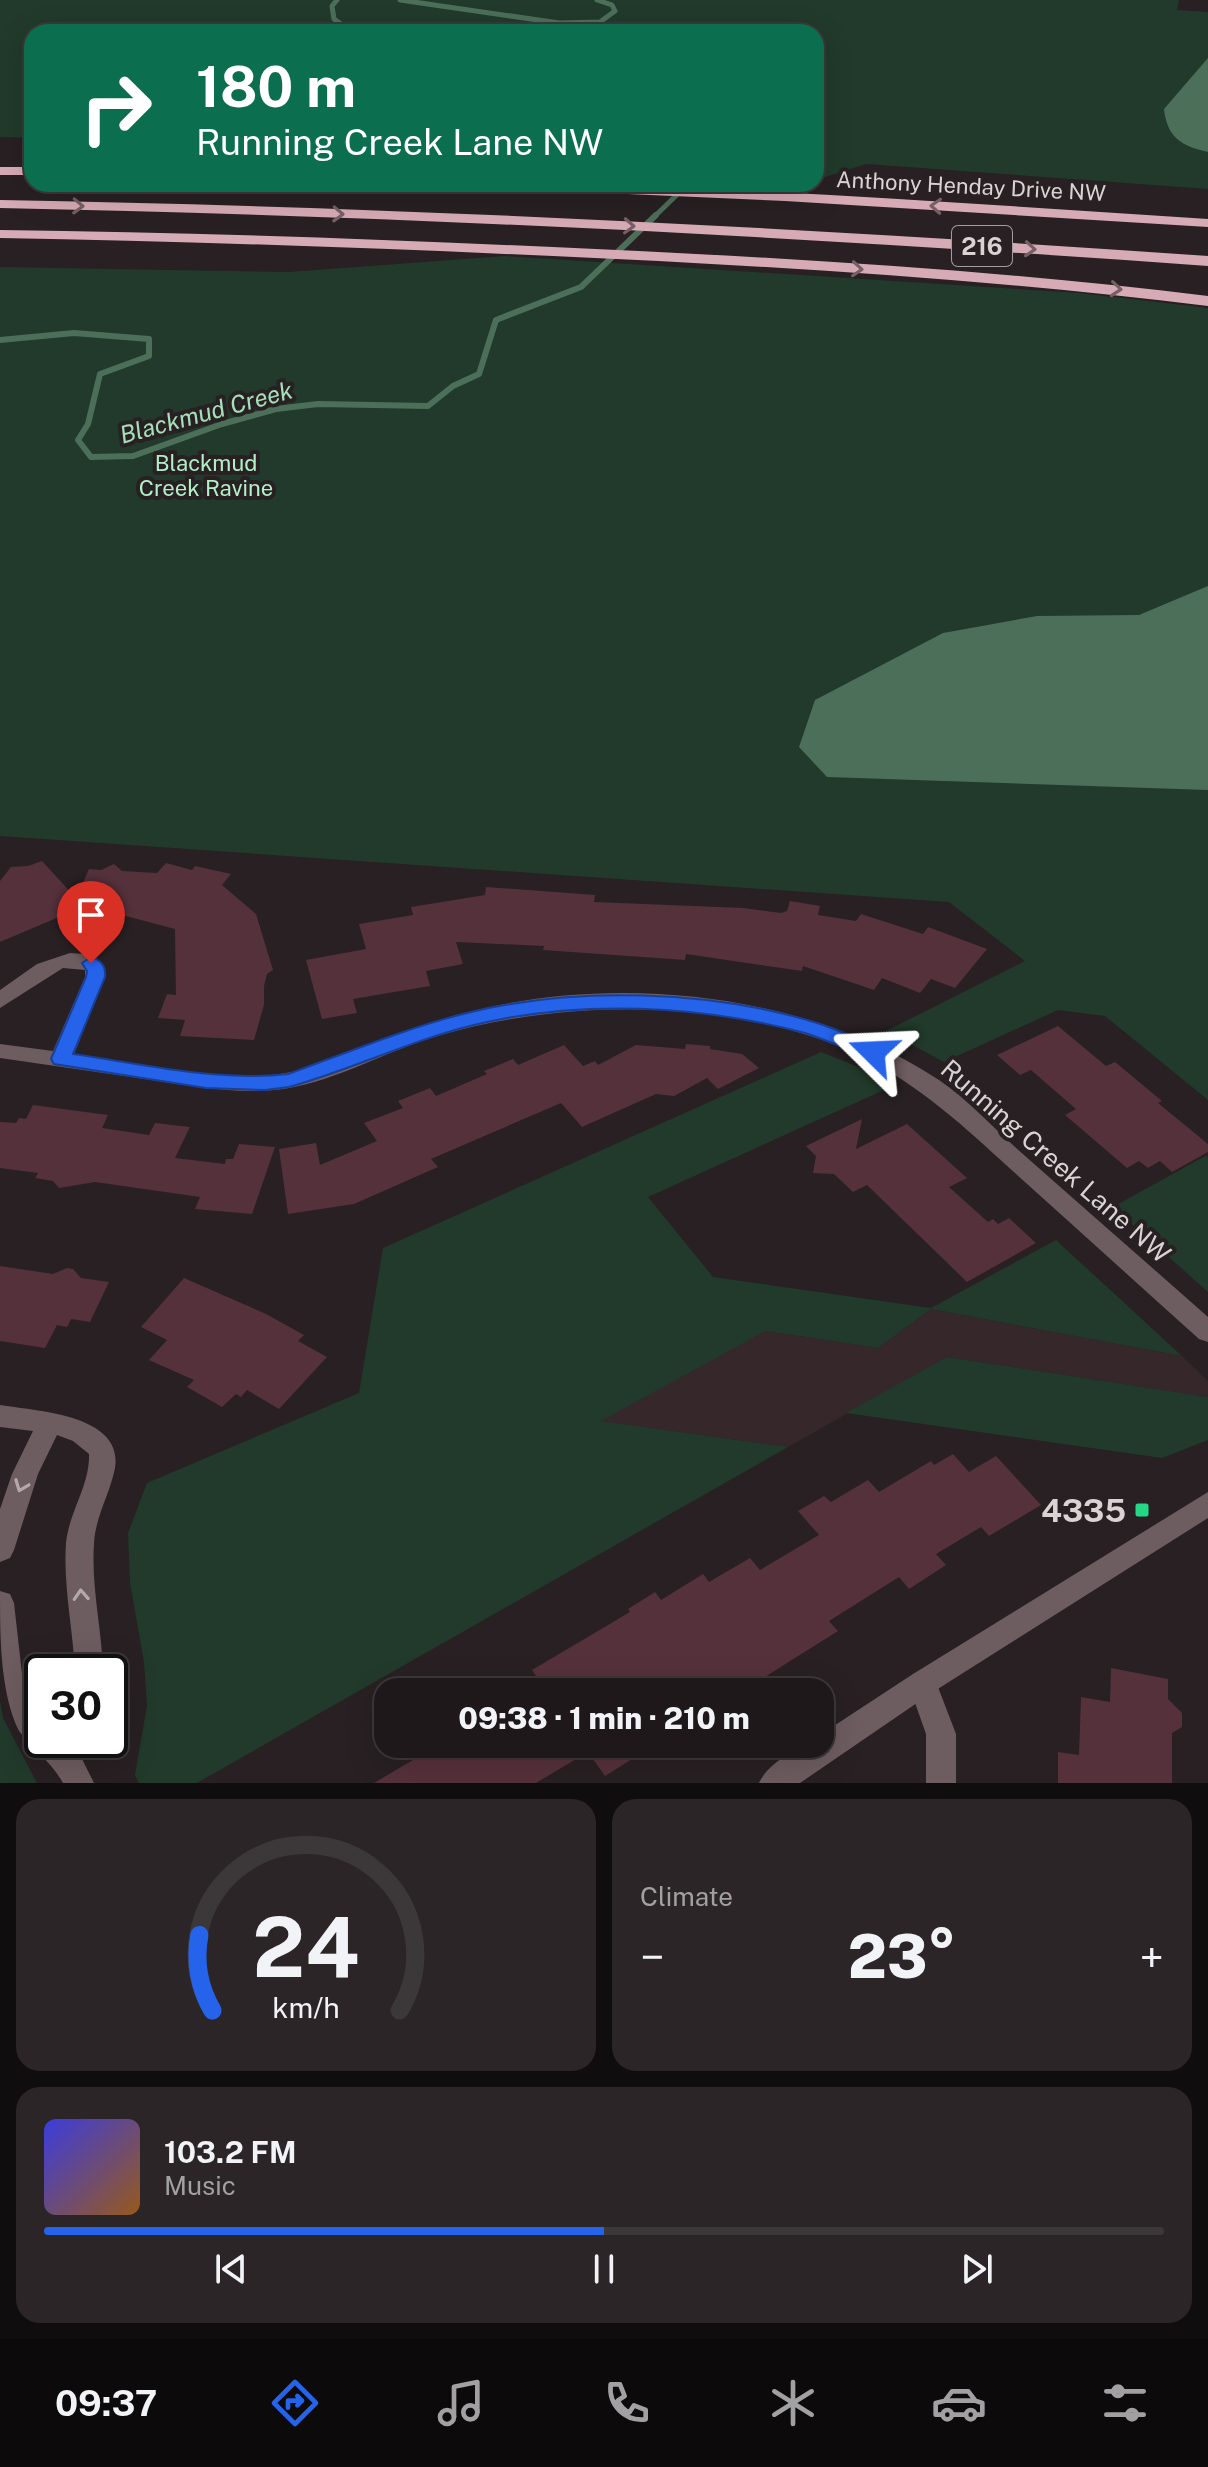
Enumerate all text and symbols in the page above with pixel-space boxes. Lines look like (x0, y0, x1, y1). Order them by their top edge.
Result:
text: 180 m (196, 54, 356, 120)
icon: right (64, 56, 168, 160)
text: Running Creek Lane NW (196, 121, 603, 163)
street label: Anthony Henday Drive NW (835, 166, 1107, 206)
one-way arrow (72, 197, 85, 214)
one-way arrow (929, 198, 942, 215)
one-way arrow (332, 205, 345, 222)
one-way arrow (623, 217, 636, 234)
road number: 216 (952, 226, 1012, 266)
one-way arrow (1024, 240, 1037, 257)
one-way arrow (851, 260, 864, 277)
one-way arrow (1110, 281, 1123, 298)
water label: Blackmud Creek (117, 375, 295, 449)
park label: Blackmud Creek Ravine (139, 450, 273, 501)
pin (57, 881, 125, 963)
icon: arrive (69, 893, 113, 937)
position arrow (831, 1010, 915, 1094)
street label: Running Creek Lane NW (935, 1053, 1177, 1269)
one-way arrow (14, 1478, 31, 1492)
place label: 4335 (1041, 1492, 1126, 1529)
marker: 4335 (1133, 1501, 1151, 1519)
one-way arrow (73, 1588, 90, 1601)
speed limit sign: 30 (24, 1654, 128, 1758)
text: 09:38 · 1 min · 210 m (458, 1700, 750, 1736)
text: Climate (640, 1881, 733, 1912)
text: 24 (252, 1898, 360, 1996)
text: 23° (848, 1921, 956, 1992)
text: − (640, 1931, 664, 1983)
text: + (1140, 1931, 1164, 1983)
text: km/h (272, 1991, 340, 2024)
text: 103.2 FM (164, 2134, 296, 2170)
text: Music (164, 2170, 236, 2201)
icon: previous (209, 2247, 253, 2291)
icon: pause (582, 2247, 626, 2291)
icon: next (955, 2247, 999, 2291)
icon: directions (267, 2375, 323, 2431)
icon: music (433, 2375, 489, 2431)
icon: phone (599, 2375, 655, 2431)
icon: climate (765, 2375, 821, 2431)
icon: car (931, 2375, 987, 2431)
icon: filters (1097, 2375, 1153, 2431)
text: 09:37 (55, 2382, 157, 2424)

